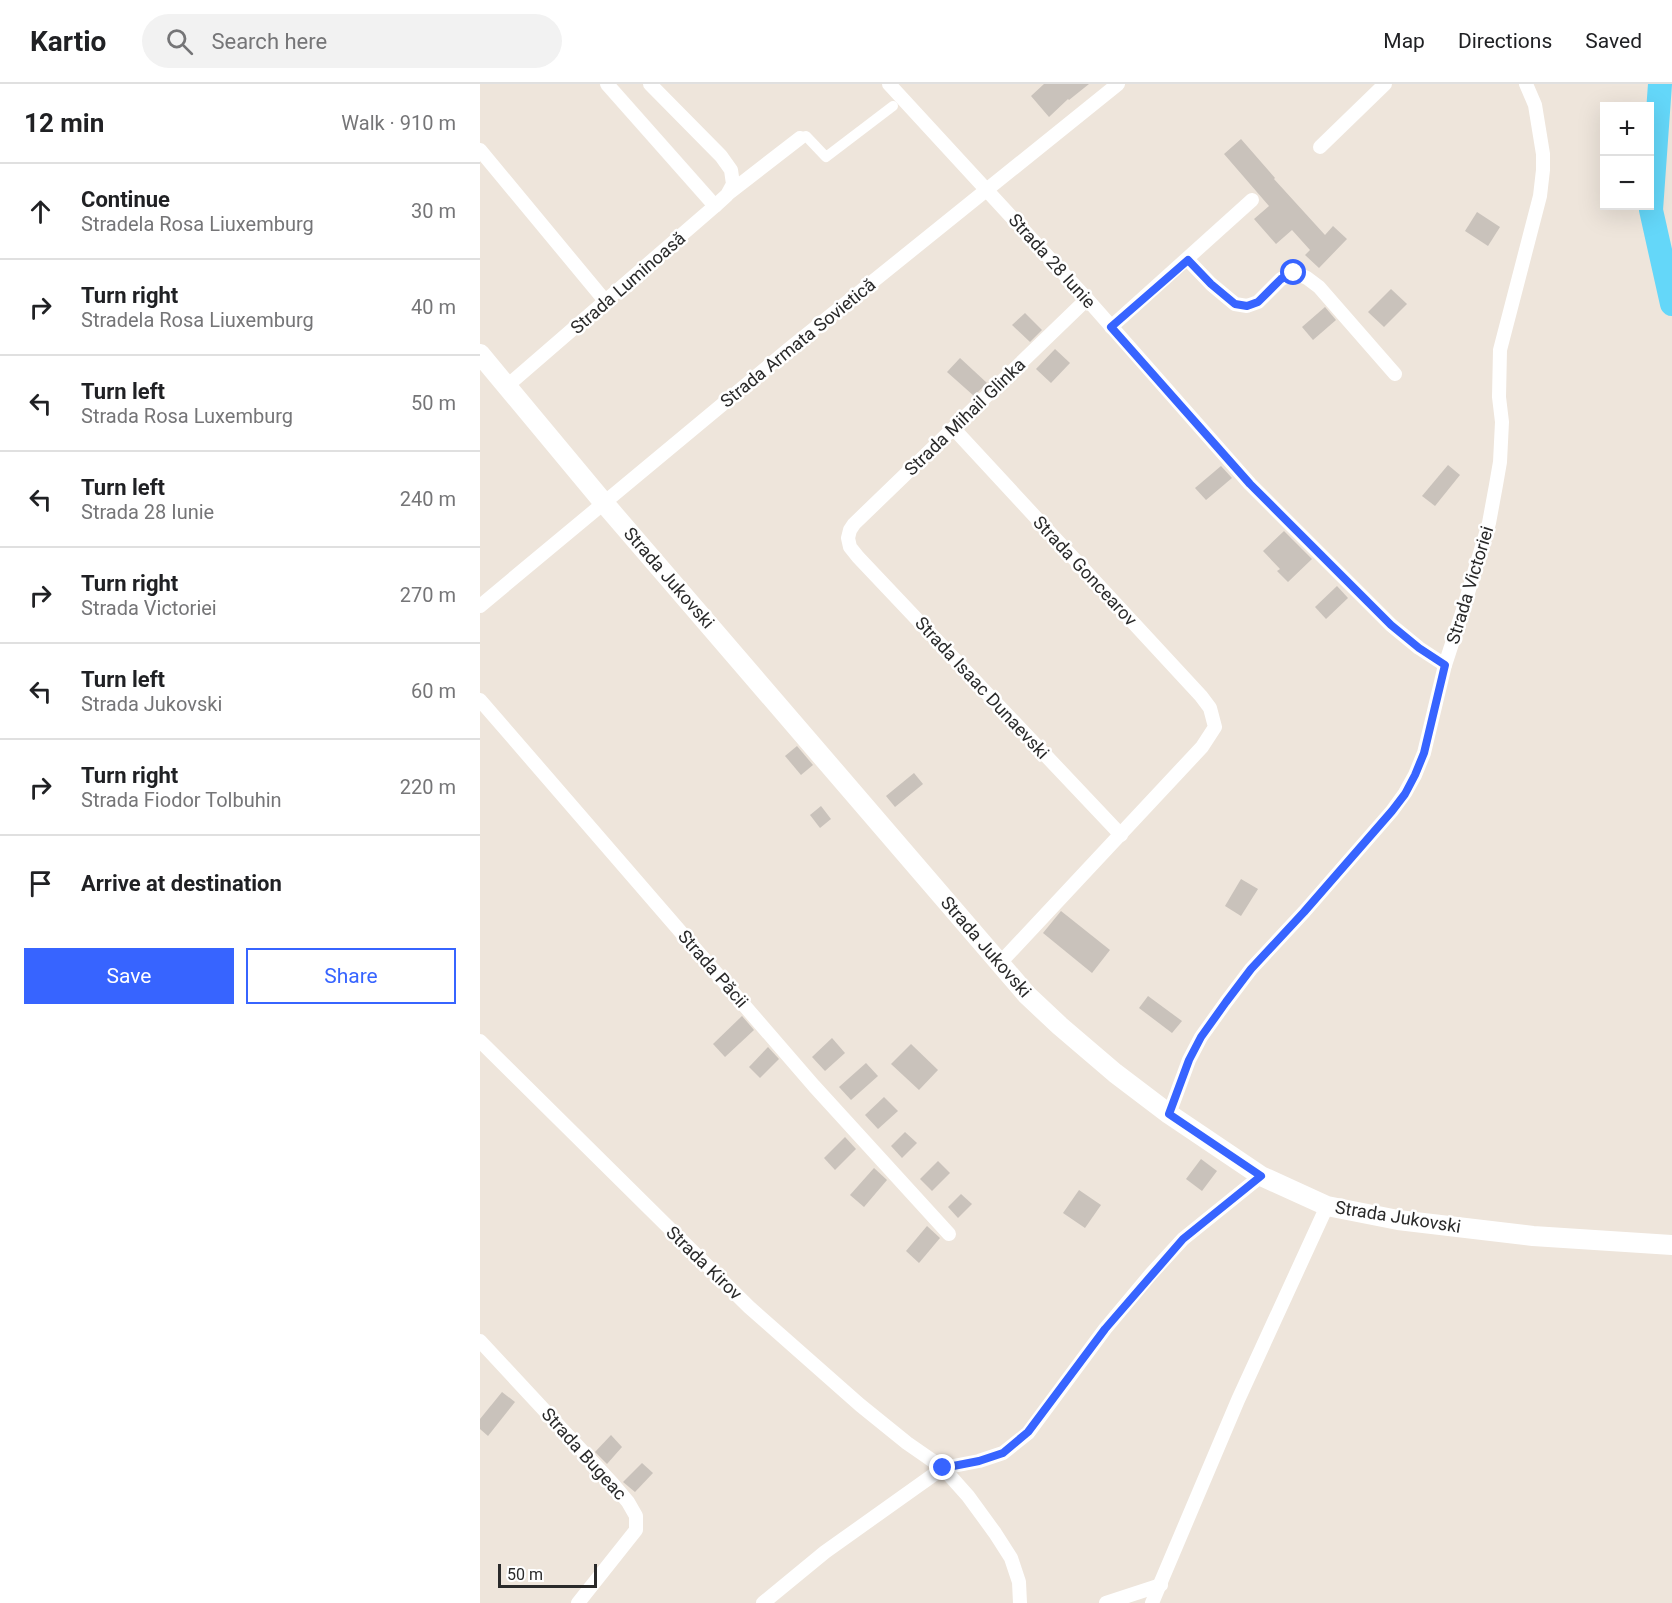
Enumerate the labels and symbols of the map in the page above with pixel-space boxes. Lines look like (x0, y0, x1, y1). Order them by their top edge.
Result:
street label: Strada 28 Iunie (1004, 209, 1100, 312)
street label: Strada Luminoasă (566, 227, 689, 338)
route start (1280, 259, 1306, 285)
street label: Strada Armata Sovietică (716, 274, 879, 412)
street label: Strada Mihail Glinka (900, 354, 1029, 480)
street label: Strada Goncearov (1029, 511, 1142, 630)
street label: Strada Jukovski (620, 523, 719, 633)
street label: Strada Victoriei (1442, 523, 1497, 646)
street label: Strada Isaac Dunaevski (911, 612, 1054, 763)
street label: Strada Jukovski (937, 892, 1036, 1002)
street label: Strada Păcii (674, 926, 753, 1012)
street label: Strada Jukovski (1334, 1196, 1463, 1237)
street label: Strada Kirov (662, 1221, 747, 1304)
street label: Strada Bugeac (538, 1403, 631, 1504)
route end (929, 1454, 955, 1480)
scale bar (498, 1561, 597, 1588)

